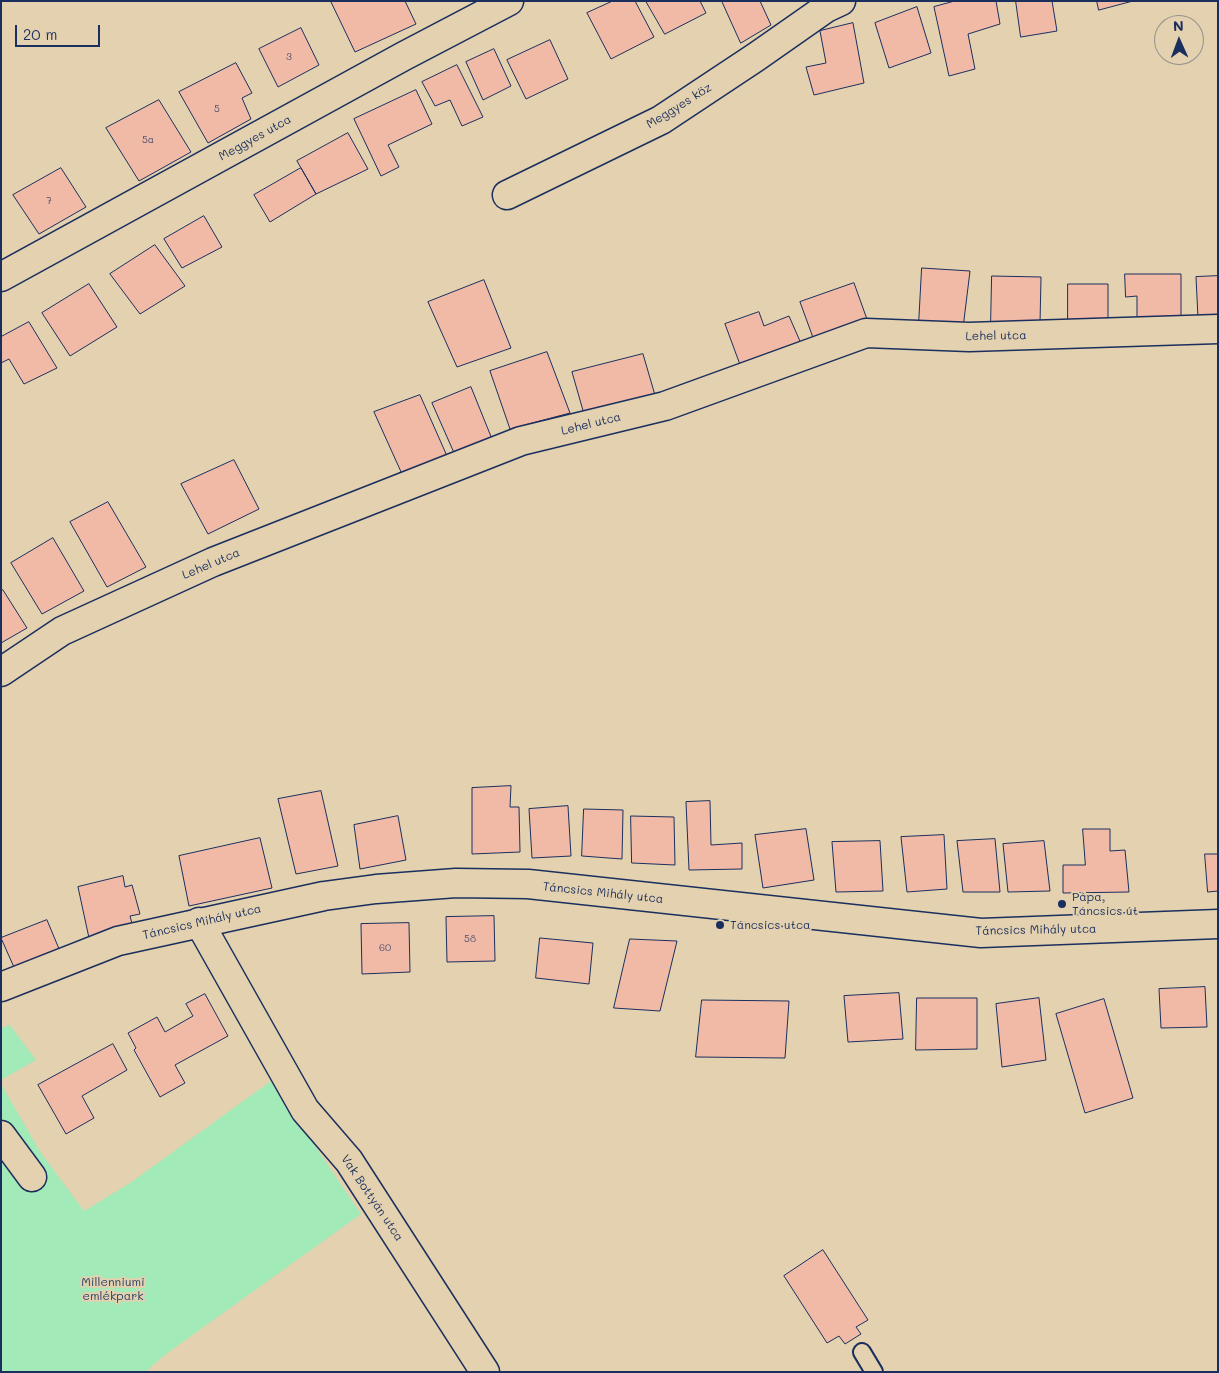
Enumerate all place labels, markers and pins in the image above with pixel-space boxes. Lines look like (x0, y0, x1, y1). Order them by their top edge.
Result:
place label: Pápa, Táncsics út (1072, 890, 1138, 918)
marker: Pápa, Táncsics út (1056, 898, 1068, 910)
place label: Táncsics utca (730, 918, 810, 932)
marker: Táncsics utca (714, 919, 726, 931)

